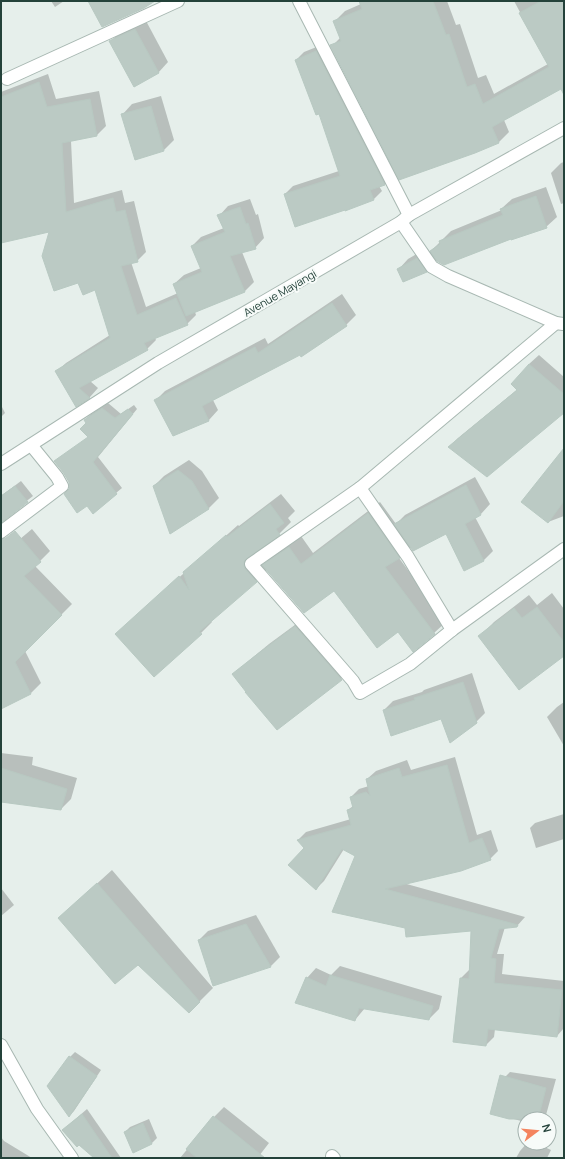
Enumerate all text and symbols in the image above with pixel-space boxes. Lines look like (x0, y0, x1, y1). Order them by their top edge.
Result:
street label: Avenue Mayangi (240, 266, 319, 320)
north arrow (517, 1111, 557, 1151)
text: N (539, 1122, 555, 1134)

